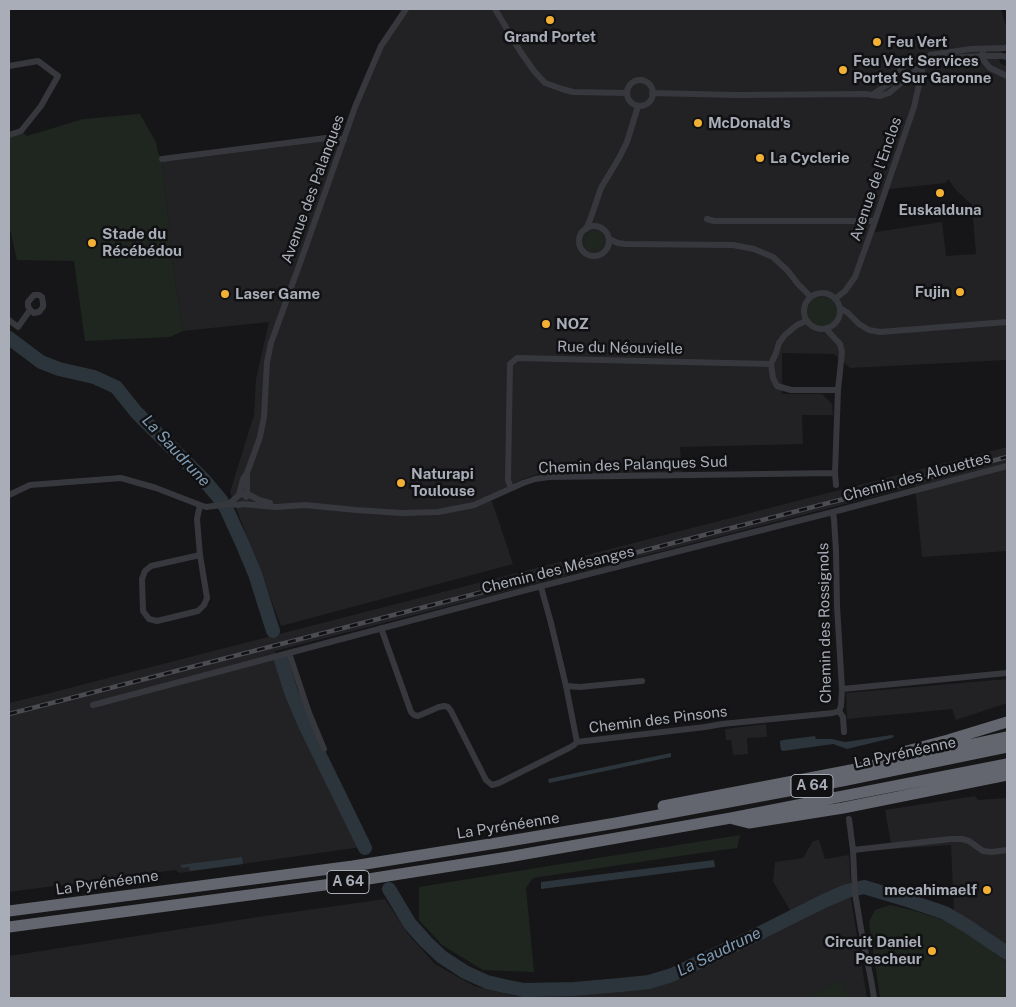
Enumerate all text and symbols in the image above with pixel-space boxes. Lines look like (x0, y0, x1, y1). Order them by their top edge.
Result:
marker: Grand Portet (544, 14, 556, 26)
place label: Grand Portet (504, 28, 596, 46)
place label: Feu Vert (887, 33, 948, 51)
marker: Feu Vert (871, 36, 883, 48)
place label: Feu Vert Services Portet Sur Garonne (853, 52, 991, 87)
marker: Feu Vert Services Portet Sur Garonne (837, 64, 849, 76)
street label: Avenue des Palanques (278, 112, 348, 266)
place label: McDonald's (708, 114, 791, 132)
street label: Avenue de l'Enclos (846, 115, 906, 243)
marker: McDonald's (692, 117, 704, 129)
place label: La Cyclerie (770, 149, 850, 167)
marker: La Cyclerie (754, 152, 766, 164)
marker: Euskalduna (934, 187, 946, 199)
place label: Euskalduna (898, 201, 982, 219)
place label: Stade du Récébédou (102, 225, 182, 260)
marker: Stade du Récébédou (86, 237, 98, 249)
place label: Fujin (915, 283, 950, 301)
place label: Laser Game (235, 285, 320, 303)
marker: Fujin (954, 286, 966, 298)
marker: Laser Game (219, 288, 231, 300)
place label: NOZ (556, 315, 589, 333)
marker: NOZ (540, 318, 552, 330)
street label: Rue du Néouvielle (557, 338, 683, 358)
water label: La Saudrune (138, 411, 214, 491)
street label: Chemin des Alouettes (841, 449, 993, 505)
street label: Chemin des Palanques Sud (538, 453, 728, 477)
place label: Naturapi Toulouse (411, 465, 475, 500)
marker: Naturapi Toulouse (395, 477, 407, 489)
street label: Chemin des Mésanges (480, 542, 636, 598)
street label: Chemin des Rossignols (815, 542, 835, 704)
street label: Chemin des Pinsons (588, 703, 728, 737)
street label: La Pyrénéenne (852, 733, 958, 773)
road number: A 64 (791, 774, 833, 798)
street label: La Pyrénéenne (455, 809, 561, 843)
street label: La Pyrénéenne (54, 867, 160, 899)
road number: A 64 (327, 870, 369, 894)
place label: mecahimaelf (884, 881, 977, 899)
marker: mecahimaelf (981, 884, 993, 896)
water label: La Saudrune (674, 923, 764, 981)
place label: Circuit Daniel Pescheur (824, 933, 922, 968)
marker: Circuit Daniel Pescheur (926, 945, 938, 957)

